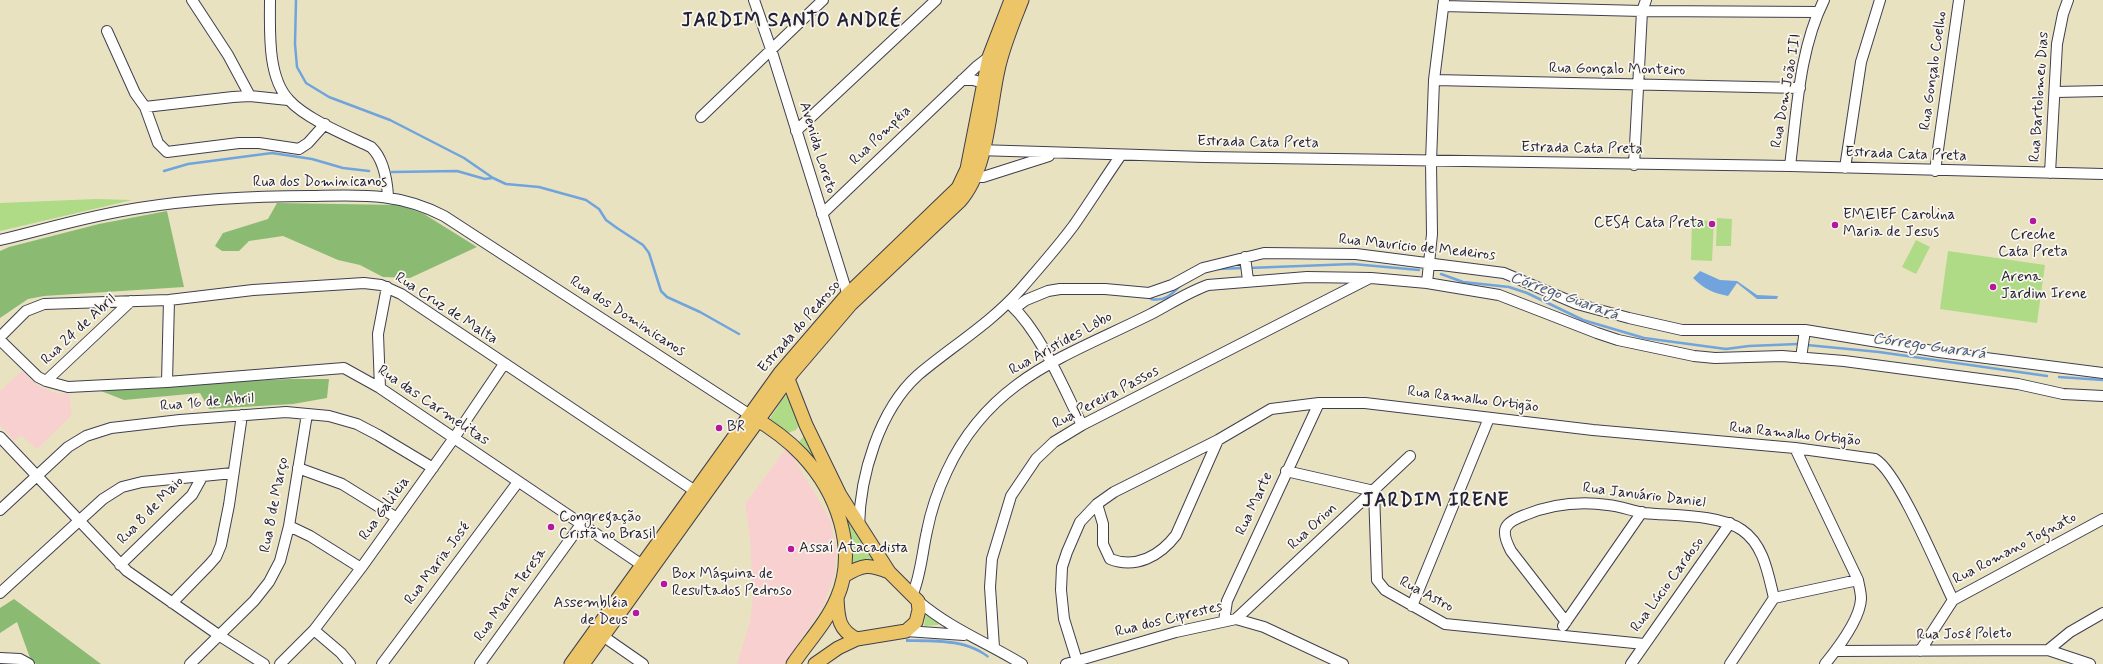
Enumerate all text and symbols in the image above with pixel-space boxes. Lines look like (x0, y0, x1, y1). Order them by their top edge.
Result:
street label: Rua Gonçalo Coelho (1917, 10, 1951, 132)
district label: JARDIM SANTO ANDRÉ (679, 11, 905, 33)
street label: Rua Bartolomeu Dias (2026, 31, 2054, 163)
street label: Rua Dom João III (1768, 33, 1806, 149)
street label: Rua Gonçalo Monteiro (1549, 60, 1685, 80)
street label: Avenida Loreto (794, 100, 840, 196)
street label: Rua Pompéia (847, 102, 915, 170)
street label: Estrada Cata Preta (1197, 133, 1319, 153)
street label: Estrada Cata Preta (1521, 139, 1643, 159)
street label: Estrada Cata Preta (1845, 144, 1967, 166)
street label: Rua dos Dominicanos (253, 174, 387, 192)
place label: EMEIEF Carolina Maria de Jesus (1843, 207, 1955, 242)
place label: CESA Cata Preta (1594, 215, 1704, 233)
marker: Creche Cata Preta (2028, 216, 2038, 226)
marker: CESA Cata Preta (1707, 219, 1717, 229)
marker: EMEIEF Carolina Maria de Jesus (1830, 220, 1840, 230)
place label: Creche Cata Preta (1998, 227, 2068, 262)
street label: Rua Mauricio de Medeiros (1338, 231, 1496, 265)
water label: Córrego Guarará (1507, 268, 1621, 326)
street label: Rua Cruz de Malta (391, 269, 501, 349)
place label: Arena Jardim Irene (2001, 269, 2087, 304)
street label: Rua dos Dominicanos (566, 273, 688, 361)
street label: Estrada do Pedroso (755, 277, 845, 377)
marker: Arena Jardim Irene (1988, 282, 1998, 292)
street label: Rua 24 de Abril (38, 291, 120, 369)
street label: Rua Aristídes Lôbo (1006, 308, 1116, 380)
water label: Córrego Guarará (1871, 330, 1987, 364)
street label: Rua das Carmelitas (374, 362, 492, 450)
street label: Rua Pereira Passos (1050, 362, 1162, 434)
street label: Rua Ramalho Ortigão (1406, 383, 1540, 417)
street label: Rua 16 de Abril (159, 390, 255, 416)
place label: BR (727, 419, 745, 437)
street label: Rua Ramalho Ortigão (1728, 419, 1862, 451)
marker: BR (714, 423, 724, 433)
street label: Rua 8 de Março (257, 456, 293, 554)
street label: Rua Marte (1233, 469, 1277, 539)
street label: Rua 8 de Maio (114, 473, 188, 549)
street label: Rua Galileia (356, 474, 414, 544)
street label: Rua Januário Daniel (1582, 480, 1706, 512)
district label: JARDIM IRENE (1360, 491, 1512, 513)
street label: Rua Orion (1285, 500, 1341, 554)
place label: Congregação Cristã no Brasil (559, 509, 656, 544)
street label: Rua Romano Tognato (1950, 509, 2080, 589)
street label: Rua Maria José (401, 519, 475, 609)
marker: Congregação Cristã no Brasil (546, 522, 556, 532)
street label: Rua Lúcio Cardoso (1627, 534, 1709, 636)
place label: Assaí Atacadista (799, 540, 908, 558)
marker: Assaí Atacadista (786, 544, 796, 554)
street label: Rua Maria Teresa (471, 545, 551, 645)
place label: Box Máquina de Resultados Pedroso (672, 566, 792, 601)
street label: Rua Astro (1396, 573, 1456, 617)
marker: Box Máquina de Resultados Pedroso (659, 579, 669, 589)
place label: Assembléia de Deus (553, 595, 628, 630)
street label: Rua dos Ciprestes (1114, 598, 1224, 642)
marker: Assembléia de Deus (631, 608, 641, 618)
street label: Rua José Poleto (1916, 625, 2012, 645)

